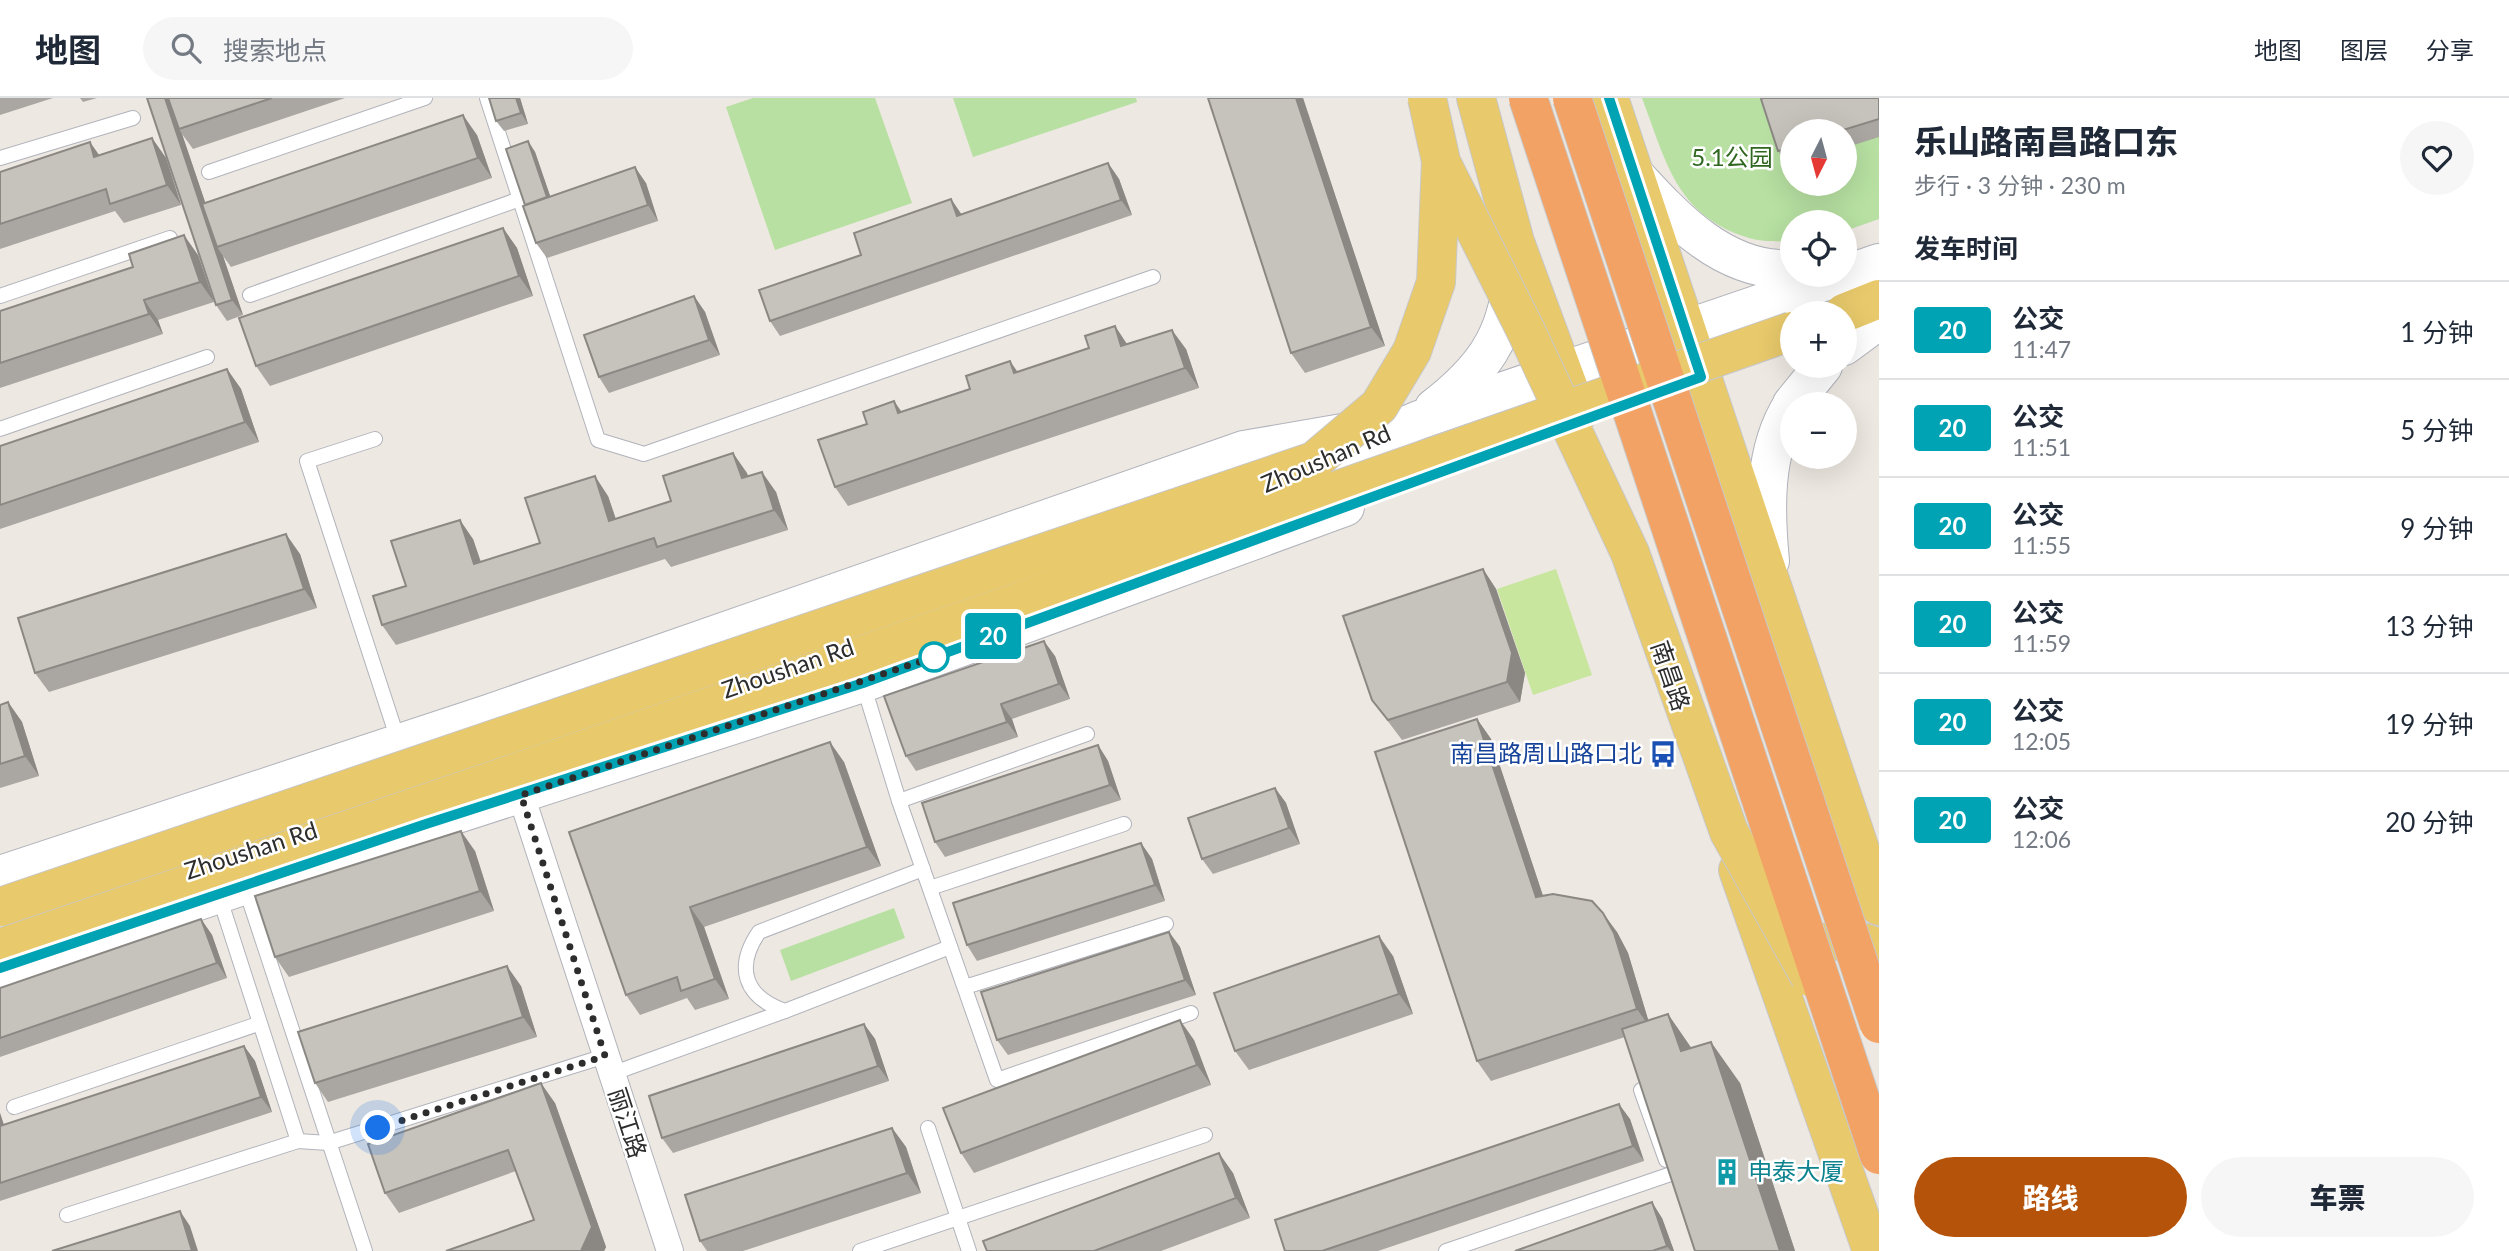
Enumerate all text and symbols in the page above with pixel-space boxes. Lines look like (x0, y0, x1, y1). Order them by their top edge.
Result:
search box (143, 17, 633, 80)
text: 地图 (35, 29, 101, 69)
icon: search (167, 29, 205, 67)
text: 搜索地点 (223, 34, 327, 66)
text: 地图 (2254, 35, 2302, 64)
text: 图层 (2340, 35, 2388, 64)
text: 分享 (2426, 35, 2474, 64)
north arrow (1780, 119, 1857, 196)
map controls (1780, 119, 1857, 469)
text: 乐山路南昌路口东 (1914, 121, 2178, 161)
button: heart (2400, 121, 2474, 195)
park label: 5.1公园 (1691, 142, 1773, 171)
text: 步行 · 3 分钟 · 230 m (1914, 171, 2126, 199)
button: locate (1780, 210, 1857, 287)
text: 发车时间 (1914, 232, 2018, 264)
button: + (1780, 301, 1857, 378)
text: 公交 (2012, 302, 2064, 334)
text: 20 (1939, 315, 1966, 344)
text: 1 分钟 (2400, 316, 2474, 348)
text: 11:47 (2012, 335, 2071, 363)
button: − (1780, 392, 1857, 469)
text: 公交 (2012, 400, 2064, 432)
text: 20 (1939, 413, 1966, 442)
text: 5 分钟 (2400, 414, 2474, 446)
street label: Zhoushan Rd (1256, 417, 1395, 498)
text: 11:51 (2012, 433, 2071, 461)
text: 公交 (2012, 498, 2064, 530)
text: 20 (1939, 511, 1966, 540)
text: 9 分钟 (2400, 512, 2474, 544)
text: 11:55 (2012, 531, 2071, 559)
text: 公交 (2012, 596, 2064, 628)
text: 20 (1939, 609, 1966, 638)
text: 13 分钟 (2385, 610, 2474, 642)
line badge: 20 (962, 613, 1024, 659)
text: 20 (979, 621, 1007, 650)
text: 11:59 (2012, 629, 2071, 657)
street label: Zhoushan Rd (718, 631, 857, 704)
street label: 南昌路 (1646, 637, 1697, 714)
unlabelled marker (919, 642, 949, 672)
text: 公交 (2012, 694, 2064, 726)
text: 20 (1939, 707, 1966, 736)
text: 19 分钟 (2385, 708, 2474, 740)
text: 12:05 (2012, 727, 2071, 755)
place label: 南昌路周山路口北 (1450, 738, 1642, 767)
bus stop icon: 南昌路周山路口北 (1648, 739, 1678, 769)
text: 公交 (2012, 792, 2064, 824)
text: 20 (1939, 805, 1966, 834)
text: 20 分钟 (2385, 806, 2474, 838)
street label: Zhoushan Rd (180, 814, 321, 885)
text: 12:06 (2012, 825, 2071, 853)
street label: 丽江路 (604, 1084, 653, 1161)
your location (360, 1110, 395, 1145)
place label: 申泰大厦 (1748, 1156, 1844, 1185)
building icon: 申泰大厦 (1712, 1157, 1742, 1187)
button: 路线 (1914, 1157, 2187, 1237)
button: 车票 (2201, 1157, 2474, 1237)

